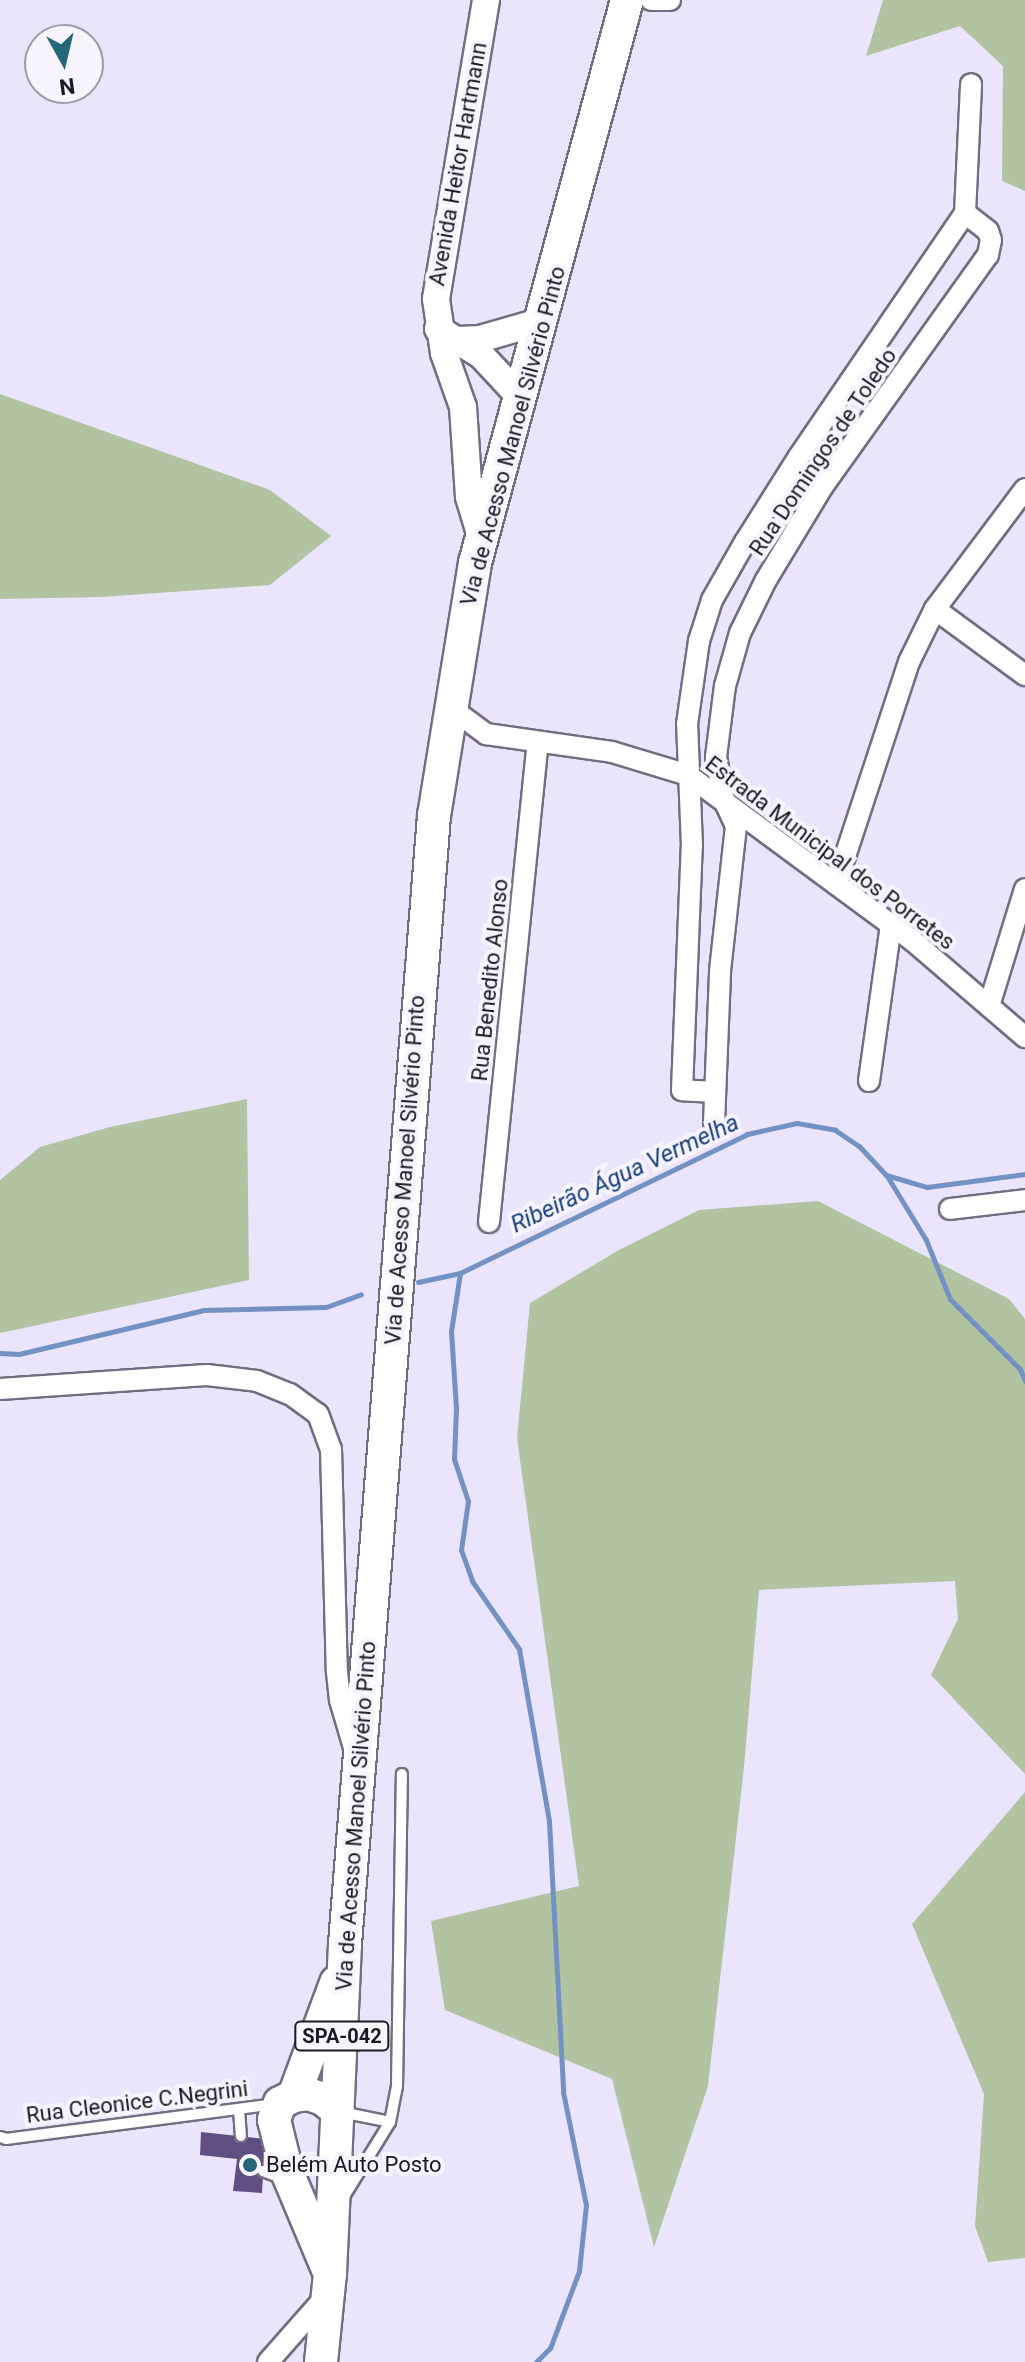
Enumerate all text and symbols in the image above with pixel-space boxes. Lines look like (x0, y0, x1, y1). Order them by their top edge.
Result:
north arrow (24, 24, 104, 104)
street label: Avenida Heitor Hartmann (424, 40, 492, 288)
text: N (58, 73, 77, 100)
street label: Via de Acesso Manoel Silvério Pinto (455, 263, 571, 609)
street label: Rua Domingos de Toledo (744, 343, 902, 561)
street label: Estrada Municipal dos Porretes (700, 751, 960, 955)
street label: Rua Benedito Alonso (466, 878, 514, 1082)
street label: Via de Acesso Manoel Silvério Pinto (380, 994, 430, 1346)
water label: Ribeirão Água Vermelha (506, 1108, 744, 1240)
street label: Via de Acesso Manoel Silvério Pinto (331, 1640, 381, 1992)
road number: SPA-042 (294, 2020, 390, 2052)
street label: Rua Cleonice C.Negrini (25, 2075, 249, 2129)
place label: Belém Auto Posto (266, 2152, 442, 2178)
marker: Belém Auto Posto (241, 2156, 259, 2174)

